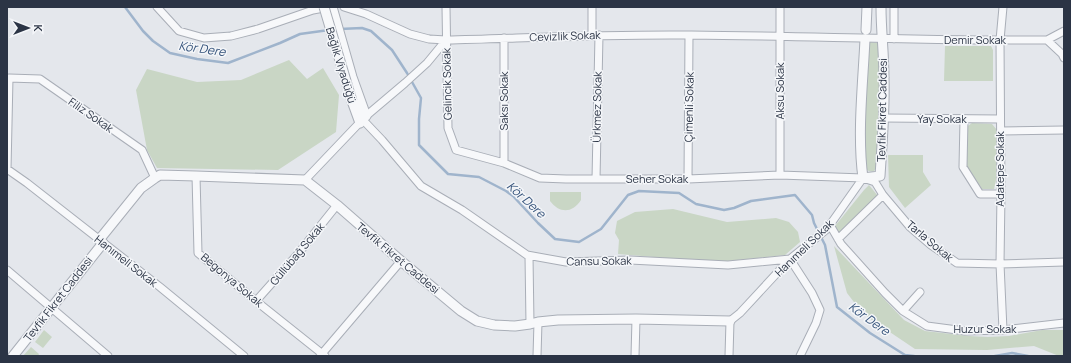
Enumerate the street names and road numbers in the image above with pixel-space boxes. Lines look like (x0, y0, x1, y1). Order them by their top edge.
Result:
street label: Bağlık Viyadüğü (323, 25, 360, 105)
street label: Cevizlik Sokak (529, 27, 601, 44)
street label: Demir Sokak (944, 32, 1007, 47)
street label: Gelincik Sokak (438, 47, 455, 120)
street label: Tevfik Fikret Caddesi (873, 58, 890, 162)
street label: Aksu Sokak (772, 62, 787, 120)
street label: Saksı Sokak (496, 71, 511, 131)
street label: Ürkmez Sokak (588, 71, 605, 143)
street label: Çimenli Sokak (680, 71, 697, 142)
street label: Filiz Sokak (66, 94, 117, 136)
street label: Yay Sokak (917, 111, 967, 126)
street label: Adatepe Sokak (992, 131, 1007, 207)
street label: Seher Sokak (626, 171, 689, 186)
street label: Hanımeli Sokak (771, 215, 837, 279)
street label: Tarla Sokak (904, 217, 957, 265)
street label: Tevfik Fikret Caddesi (354, 218, 443, 297)
street label: Güllübağ Sokak (266, 219, 328, 288)
street label: Hanımeli Sokak (92, 231, 161, 290)
street label: Begonya Sokak (198, 249, 267, 310)
street label: Cansu Sokak (566, 252, 632, 269)
street label: Tevfik Fikret Caddesi (20, 253, 96, 344)
street label: Huzur Sokak (954, 321, 1017, 336)

